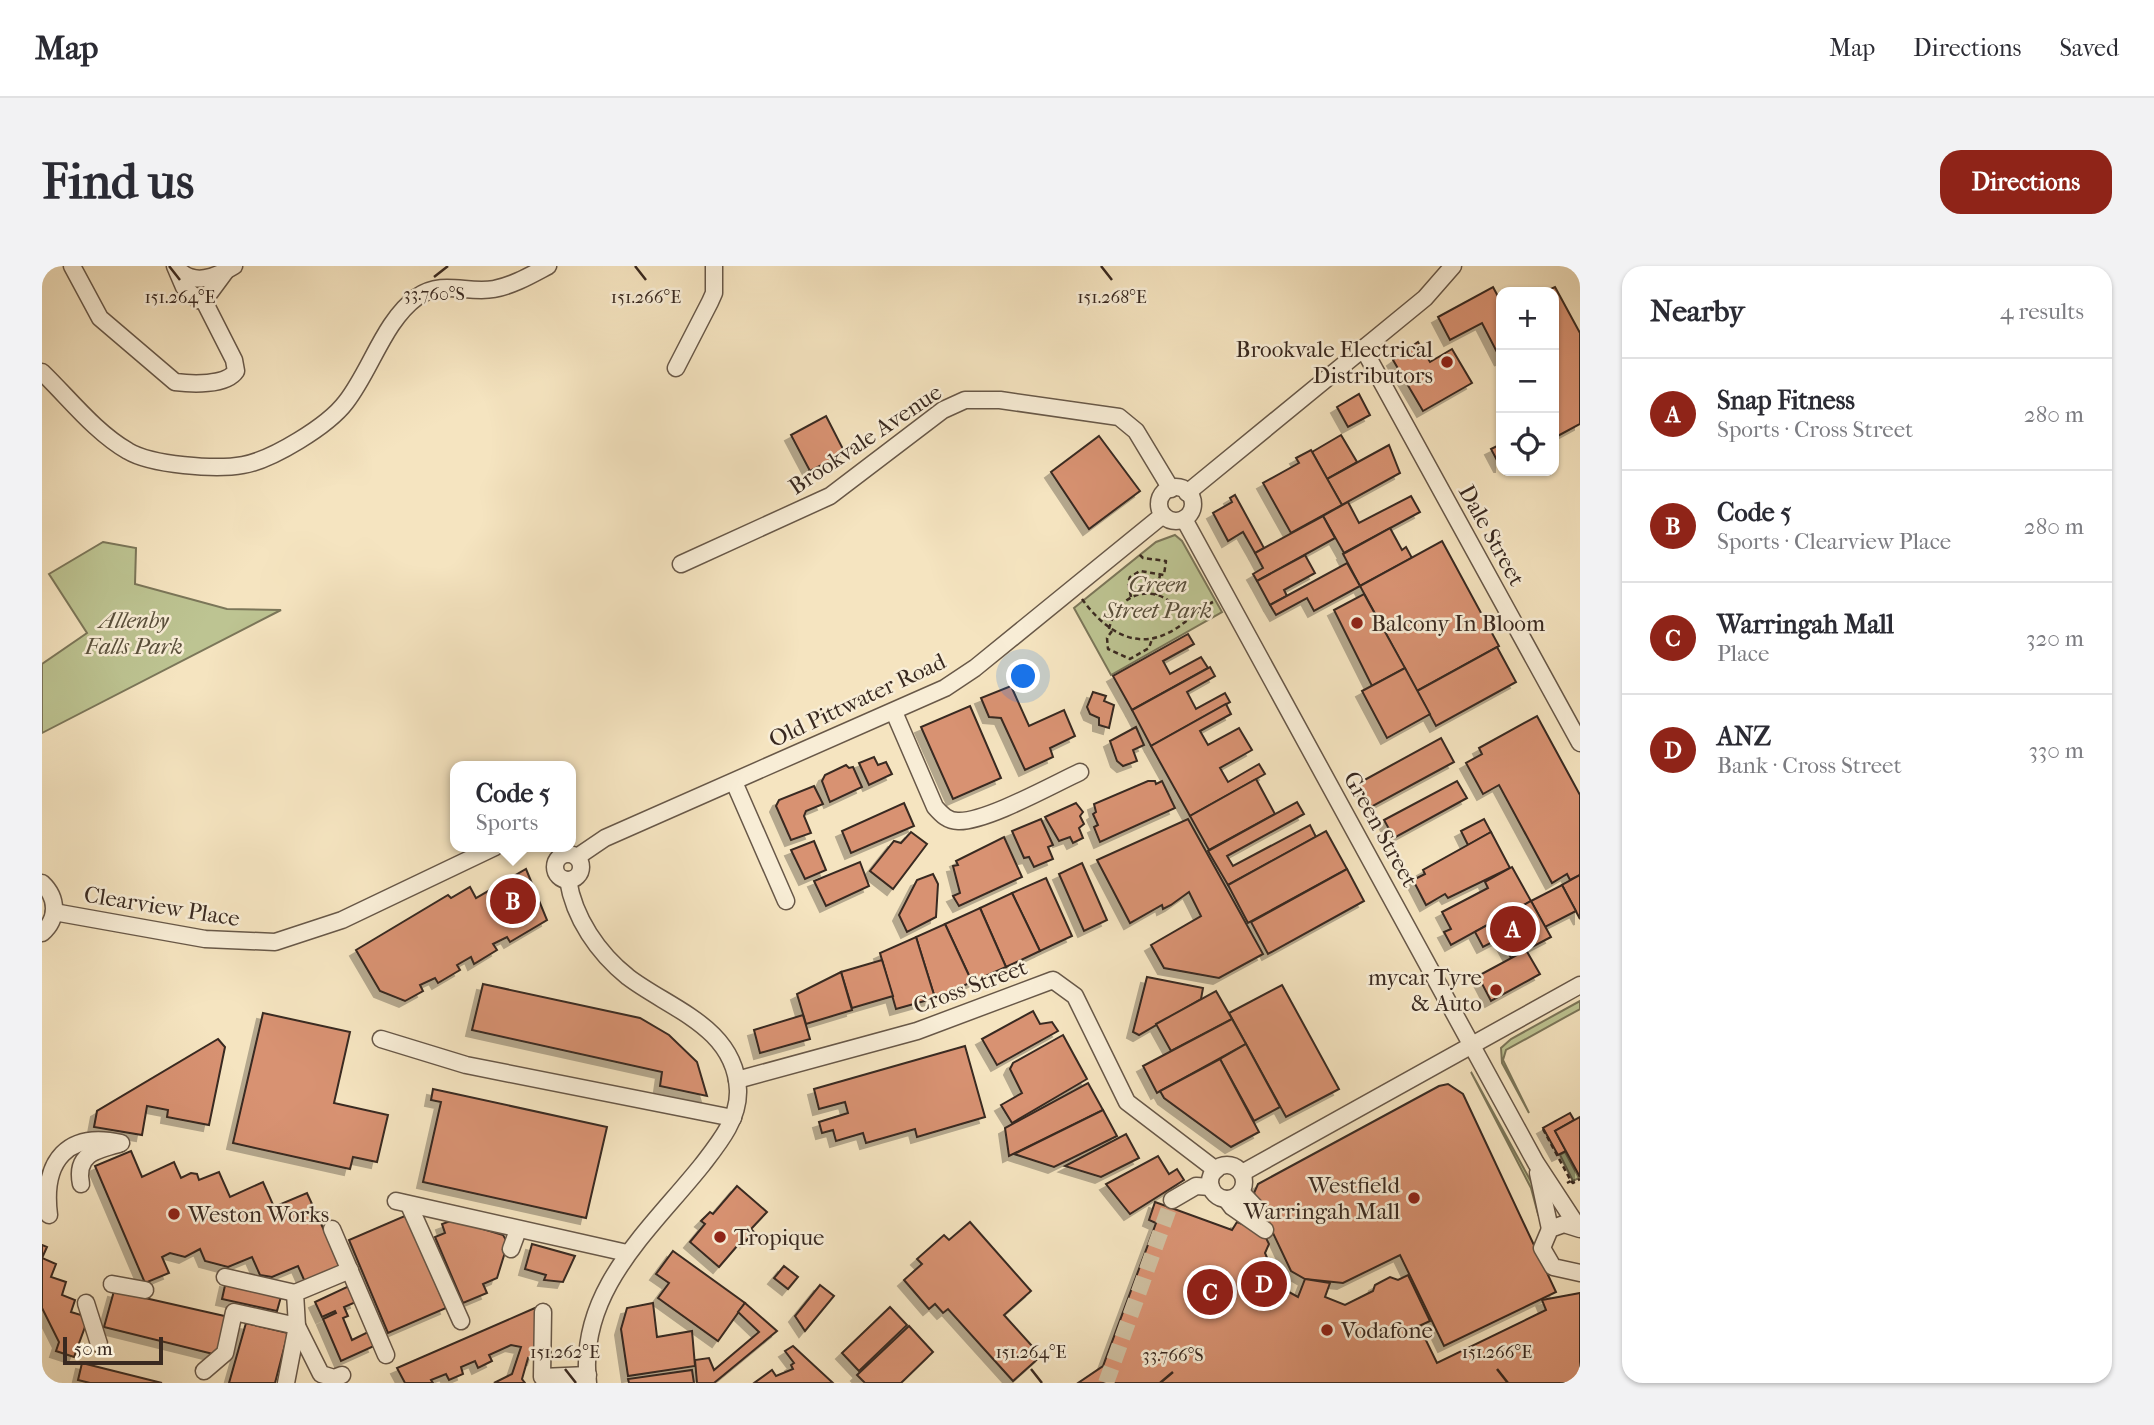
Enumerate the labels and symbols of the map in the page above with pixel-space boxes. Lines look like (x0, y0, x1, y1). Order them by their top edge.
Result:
text: 33.760°S (403, 284, 465, 305)
text: 151.264°E (144, 287, 216, 308)
text: 151.266°E (611, 287, 681, 308)
text: 151.268°E (1077, 287, 1147, 308)
place label: Brookvale Electrical Distributors (1235, 336, 1434, 389)
marker: Brookvale Electrical Distributors (1439, 354, 1455, 370)
street label: Brookvale Avenue (784, 378, 947, 500)
street label: Dale Street (1453, 480, 1530, 590)
park label: Green Street Park (1103, 571, 1212, 624)
park label: Allenby Falls Park (84, 607, 183, 660)
place label: Balcony In Bloom (1371, 610, 1545, 637)
marker: Balcony In Bloom (1349, 615, 1365, 631)
street label: Old Pittwater Road (765, 647, 950, 753)
your location (1006, 659, 1040, 693)
street label: Green Street (1338, 767, 1423, 892)
pin: B (490, 875, 536, 927)
street label: Clearview Place (82, 881, 242, 932)
pin: A (1490, 903, 1536, 955)
street label: Cross Street (909, 953, 1031, 1020)
place label: mycar Tyre & Auto (1368, 964, 1482, 1017)
marker: mycar Tyre & Auto (1488, 982, 1504, 998)
place label: Westfield Warringah Mall (1242, 1172, 1401, 1225)
marker: Westfield Warringah Mall (1406, 1190, 1422, 1206)
place label: Weston Works (187, 1201, 329, 1228)
marker: Weston Works (166, 1206, 182, 1222)
place label: Tropique (734, 1224, 824, 1251)
marker: Tropique (712, 1229, 728, 1245)
pin: D (1241, 1258, 1287, 1310)
pin: C (1187, 1266, 1233, 1318)
place label: Vodafone (1340, 1317, 1433, 1344)
marker: Vodafone (1319, 1322, 1335, 1338)
scale bar (63, 1334, 163, 1366)
text: 151.262°E (530, 1342, 600, 1363)
text: 151.264°E (995, 1342, 1067, 1363)
text: 151.266°E (1462, 1342, 1532, 1363)
text: 33.766°S (1142, 1345, 1204, 1366)

